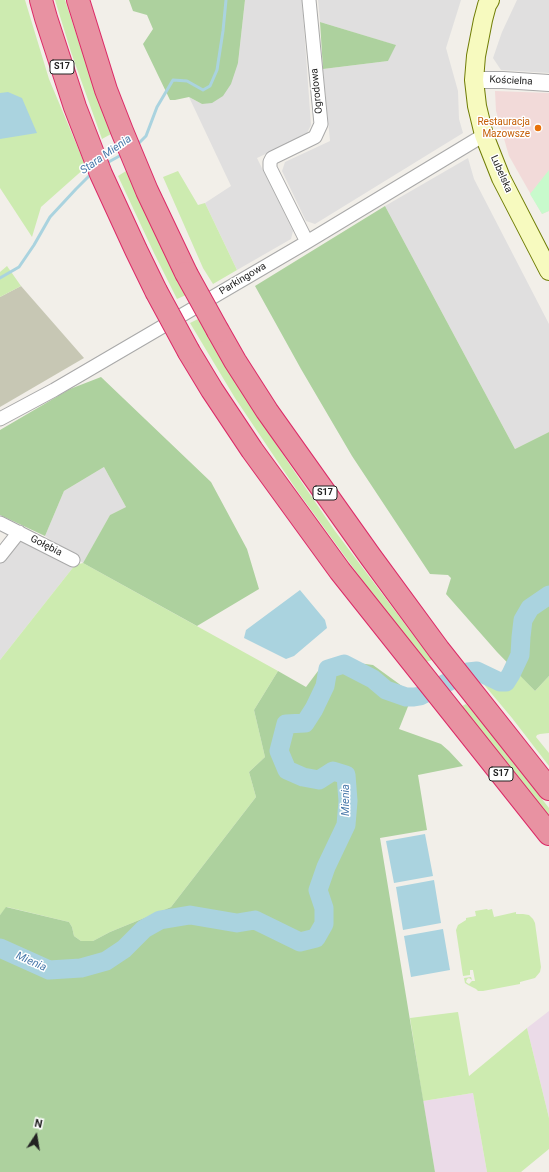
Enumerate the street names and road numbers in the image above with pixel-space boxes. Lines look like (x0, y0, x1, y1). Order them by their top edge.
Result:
road number: S17 (50, 60, 74, 74)
street label: Ogrodowa (309, 68, 325, 114)
street label: Kościelna (489, 74, 533, 88)
street label: Lubelska (487, 153, 515, 195)
street label: Parkingowa (217, 260, 269, 298)
road number: S17 (313, 486, 337, 500)
street label: Gołębia (28, 533, 64, 559)
road number: S17 (489, 767, 513, 781)

